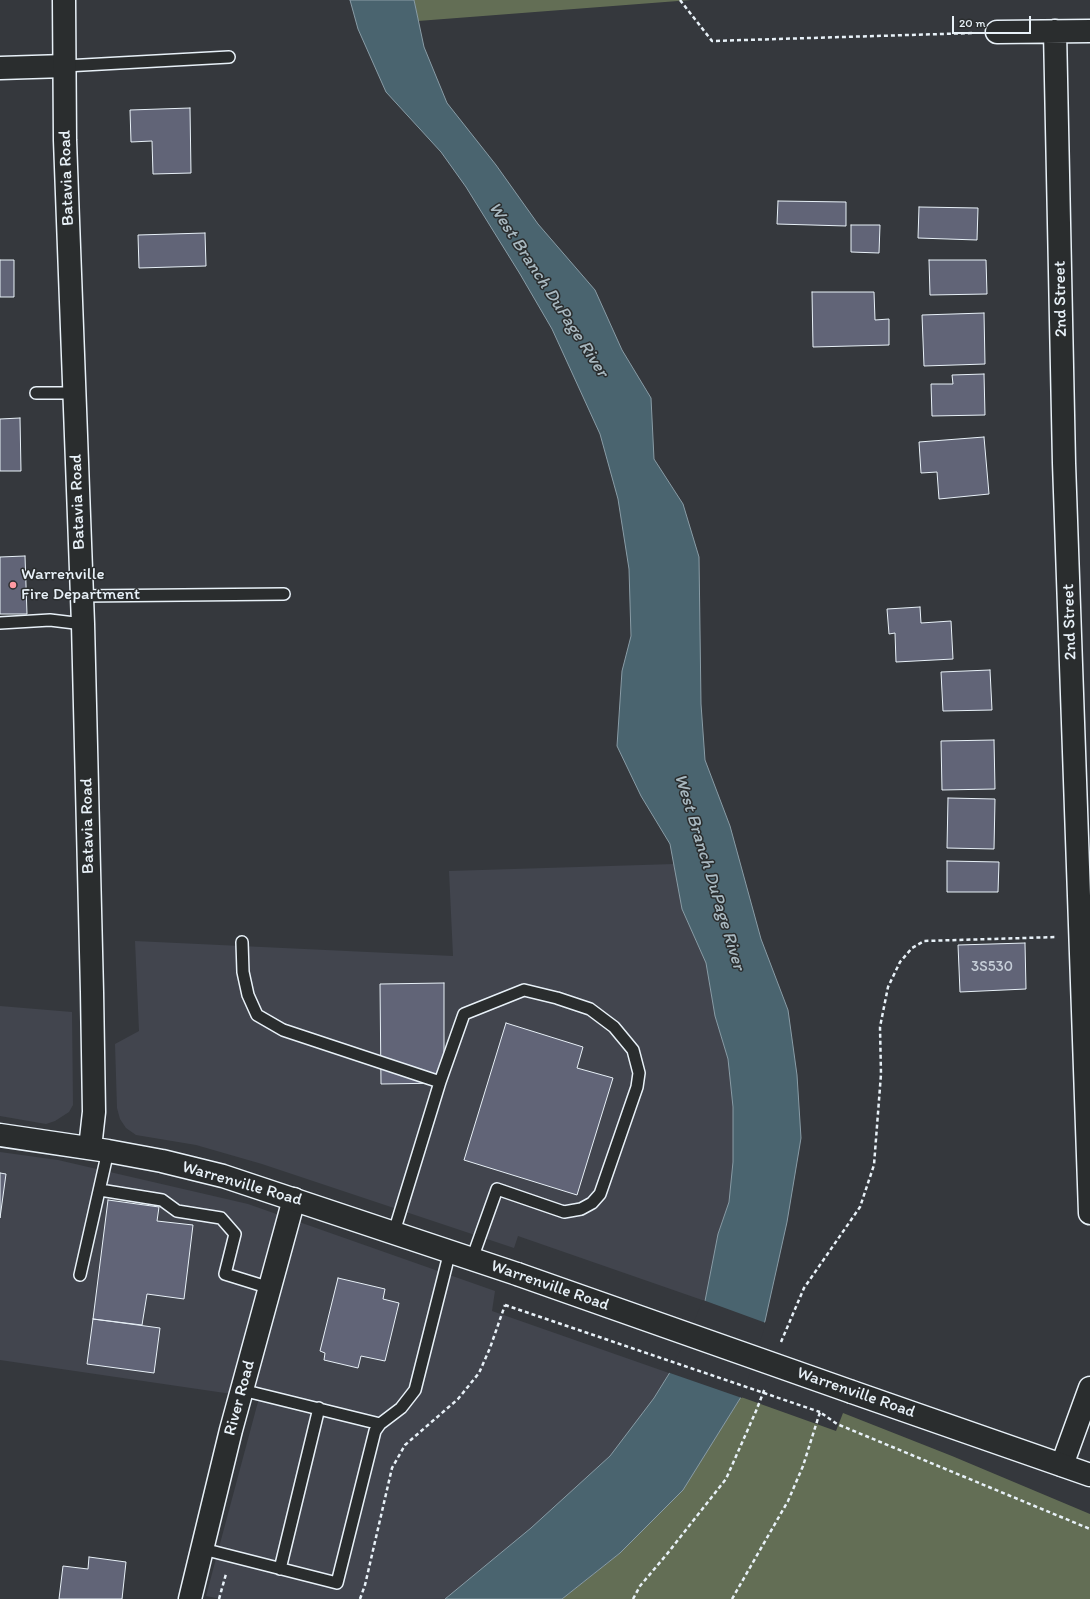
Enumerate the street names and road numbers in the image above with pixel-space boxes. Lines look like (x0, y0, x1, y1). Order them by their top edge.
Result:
street label: Batavia Road (55, 130, 79, 226)
street label: 2nd Street (1050, 261, 1072, 337)
street label: Batavia Road (66, 454, 90, 550)
street label: 2nd Street (1058, 583, 1082, 661)
street label: Batavia Road (77, 778, 99, 874)
street label: Warrenville Road (180, 1157, 304, 1211)
street label: Warrenville Road (488, 1256, 612, 1316)
street label: River Road (220, 1358, 260, 1438)
street label: Warrenville Road (794, 1363, 918, 1423)

